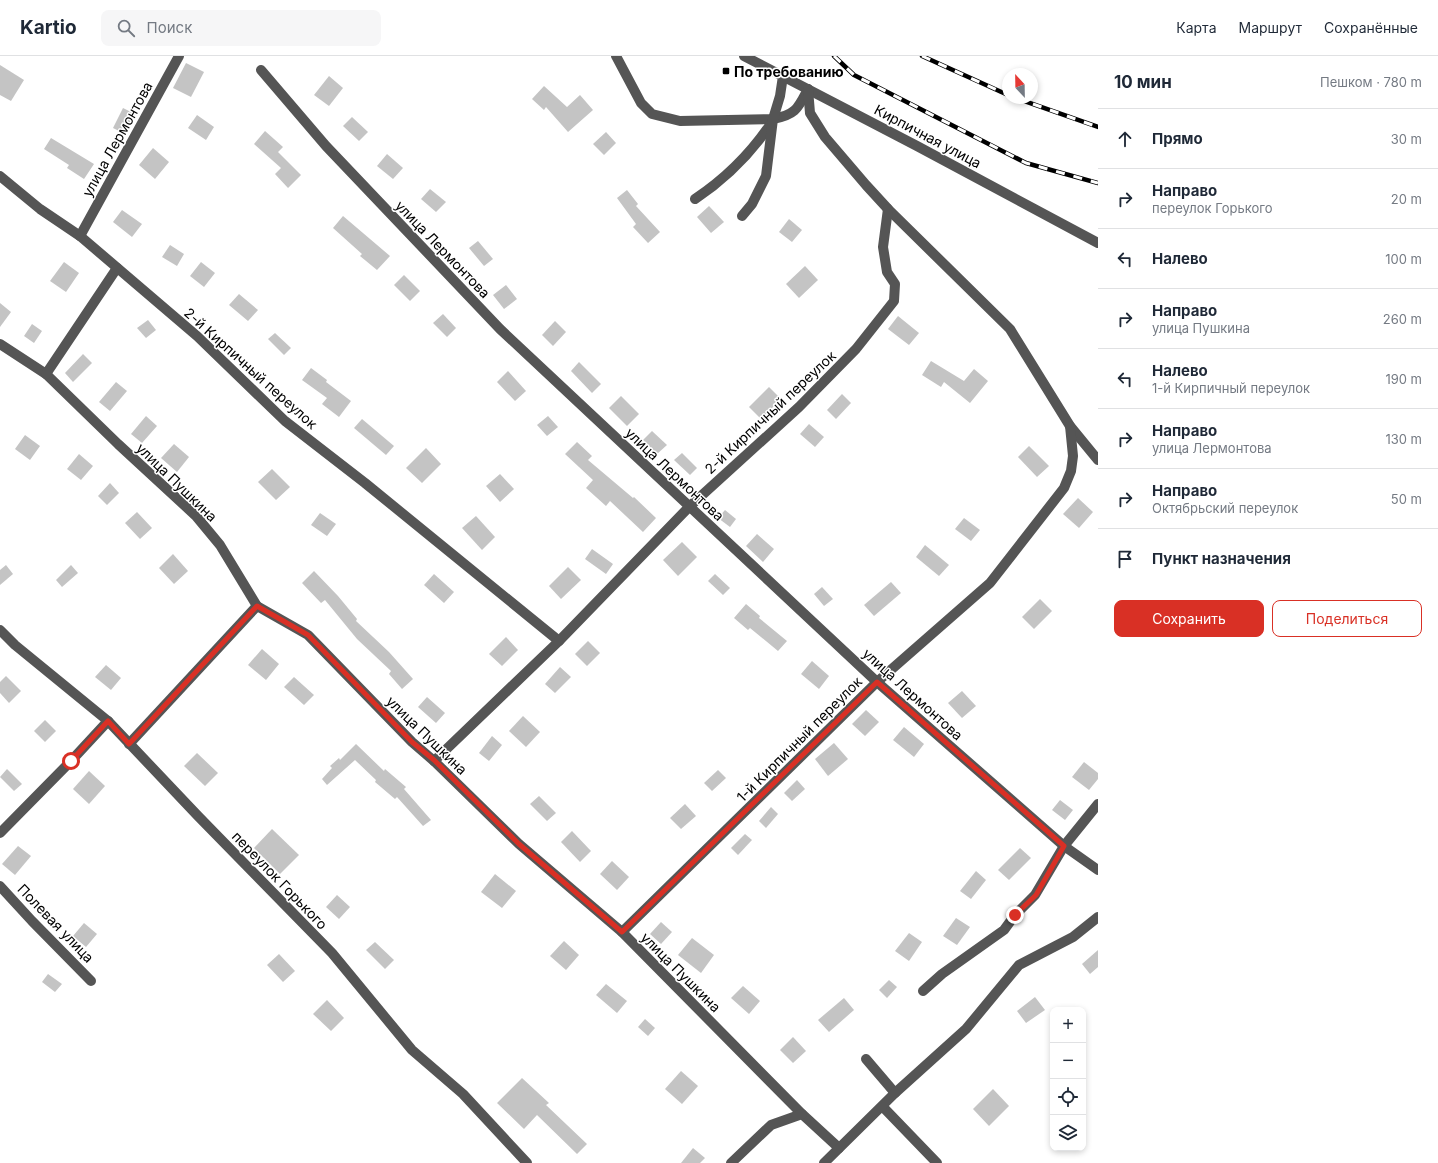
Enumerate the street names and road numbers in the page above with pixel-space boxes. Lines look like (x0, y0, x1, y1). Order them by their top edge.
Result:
street label: улица Лермонтова (78, 79, 156, 199)
street label: Кирпичная улица (872, 101, 984, 171)
street label: улица Лермонтова (392, 197, 494, 301)
street label: 2-й Кирпичный переулок (181, 304, 321, 432)
street label: 2-й Кирпичный переулок (701, 347, 839, 477)
street label: улица Лермонтова (622, 424, 728, 524)
street label: улица Пушкина (133, 439, 221, 525)
street label: улица Лермонтова (859, 645, 967, 743)
street label: 1-й Кирпичный переулок (733, 673, 865, 805)
street label: улица Пушкина (383, 692, 471, 778)
street label: переулок Горького (229, 827, 331, 933)
street label: Полевая улица (14, 880, 98, 966)
street label: улица Пушкина (638, 929, 724, 1015)

